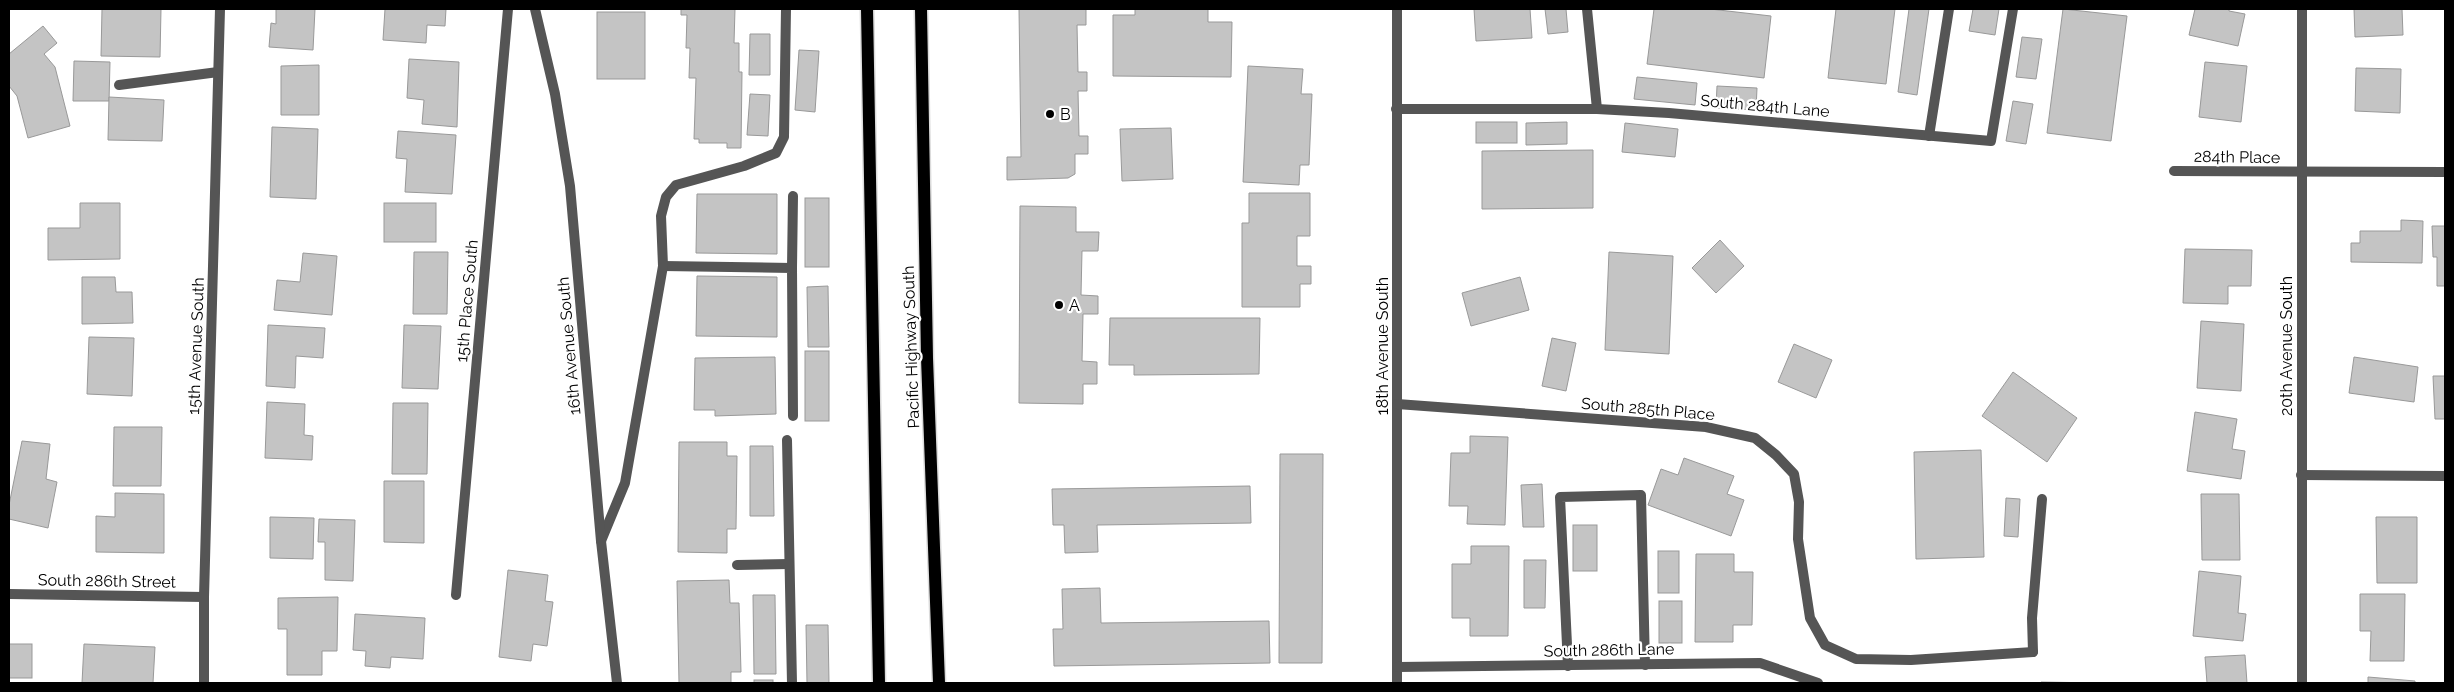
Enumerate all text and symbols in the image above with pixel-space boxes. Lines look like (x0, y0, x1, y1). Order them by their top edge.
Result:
street label: South 284th Lane (1700, 91, 1830, 121)
place label: B (1060, 105, 1071, 124)
marker: B (1044, 108, 1056, 120)
street label: 284th Place (2194, 147, 2280, 167)
street label: 15th Place South (452, 239, 482, 363)
street label: Pacific Highway South (899, 265, 923, 429)
street label: 16th Avenue South (554, 276, 584, 416)
street label: 20th Avenue South (2277, 276, 2296, 416)
street label: 15th Avenue South (184, 277, 208, 415)
street label: 18th Avenue South (1373, 277, 1392, 415)
place label: A (1069, 296, 1080, 315)
marker: A (1053, 299, 1065, 311)
street label: South 285th Place (1580, 394, 1716, 424)
street label: South 286th Street (38, 570, 177, 592)
street label: South 286th Lane (1544, 639, 1674, 661)

